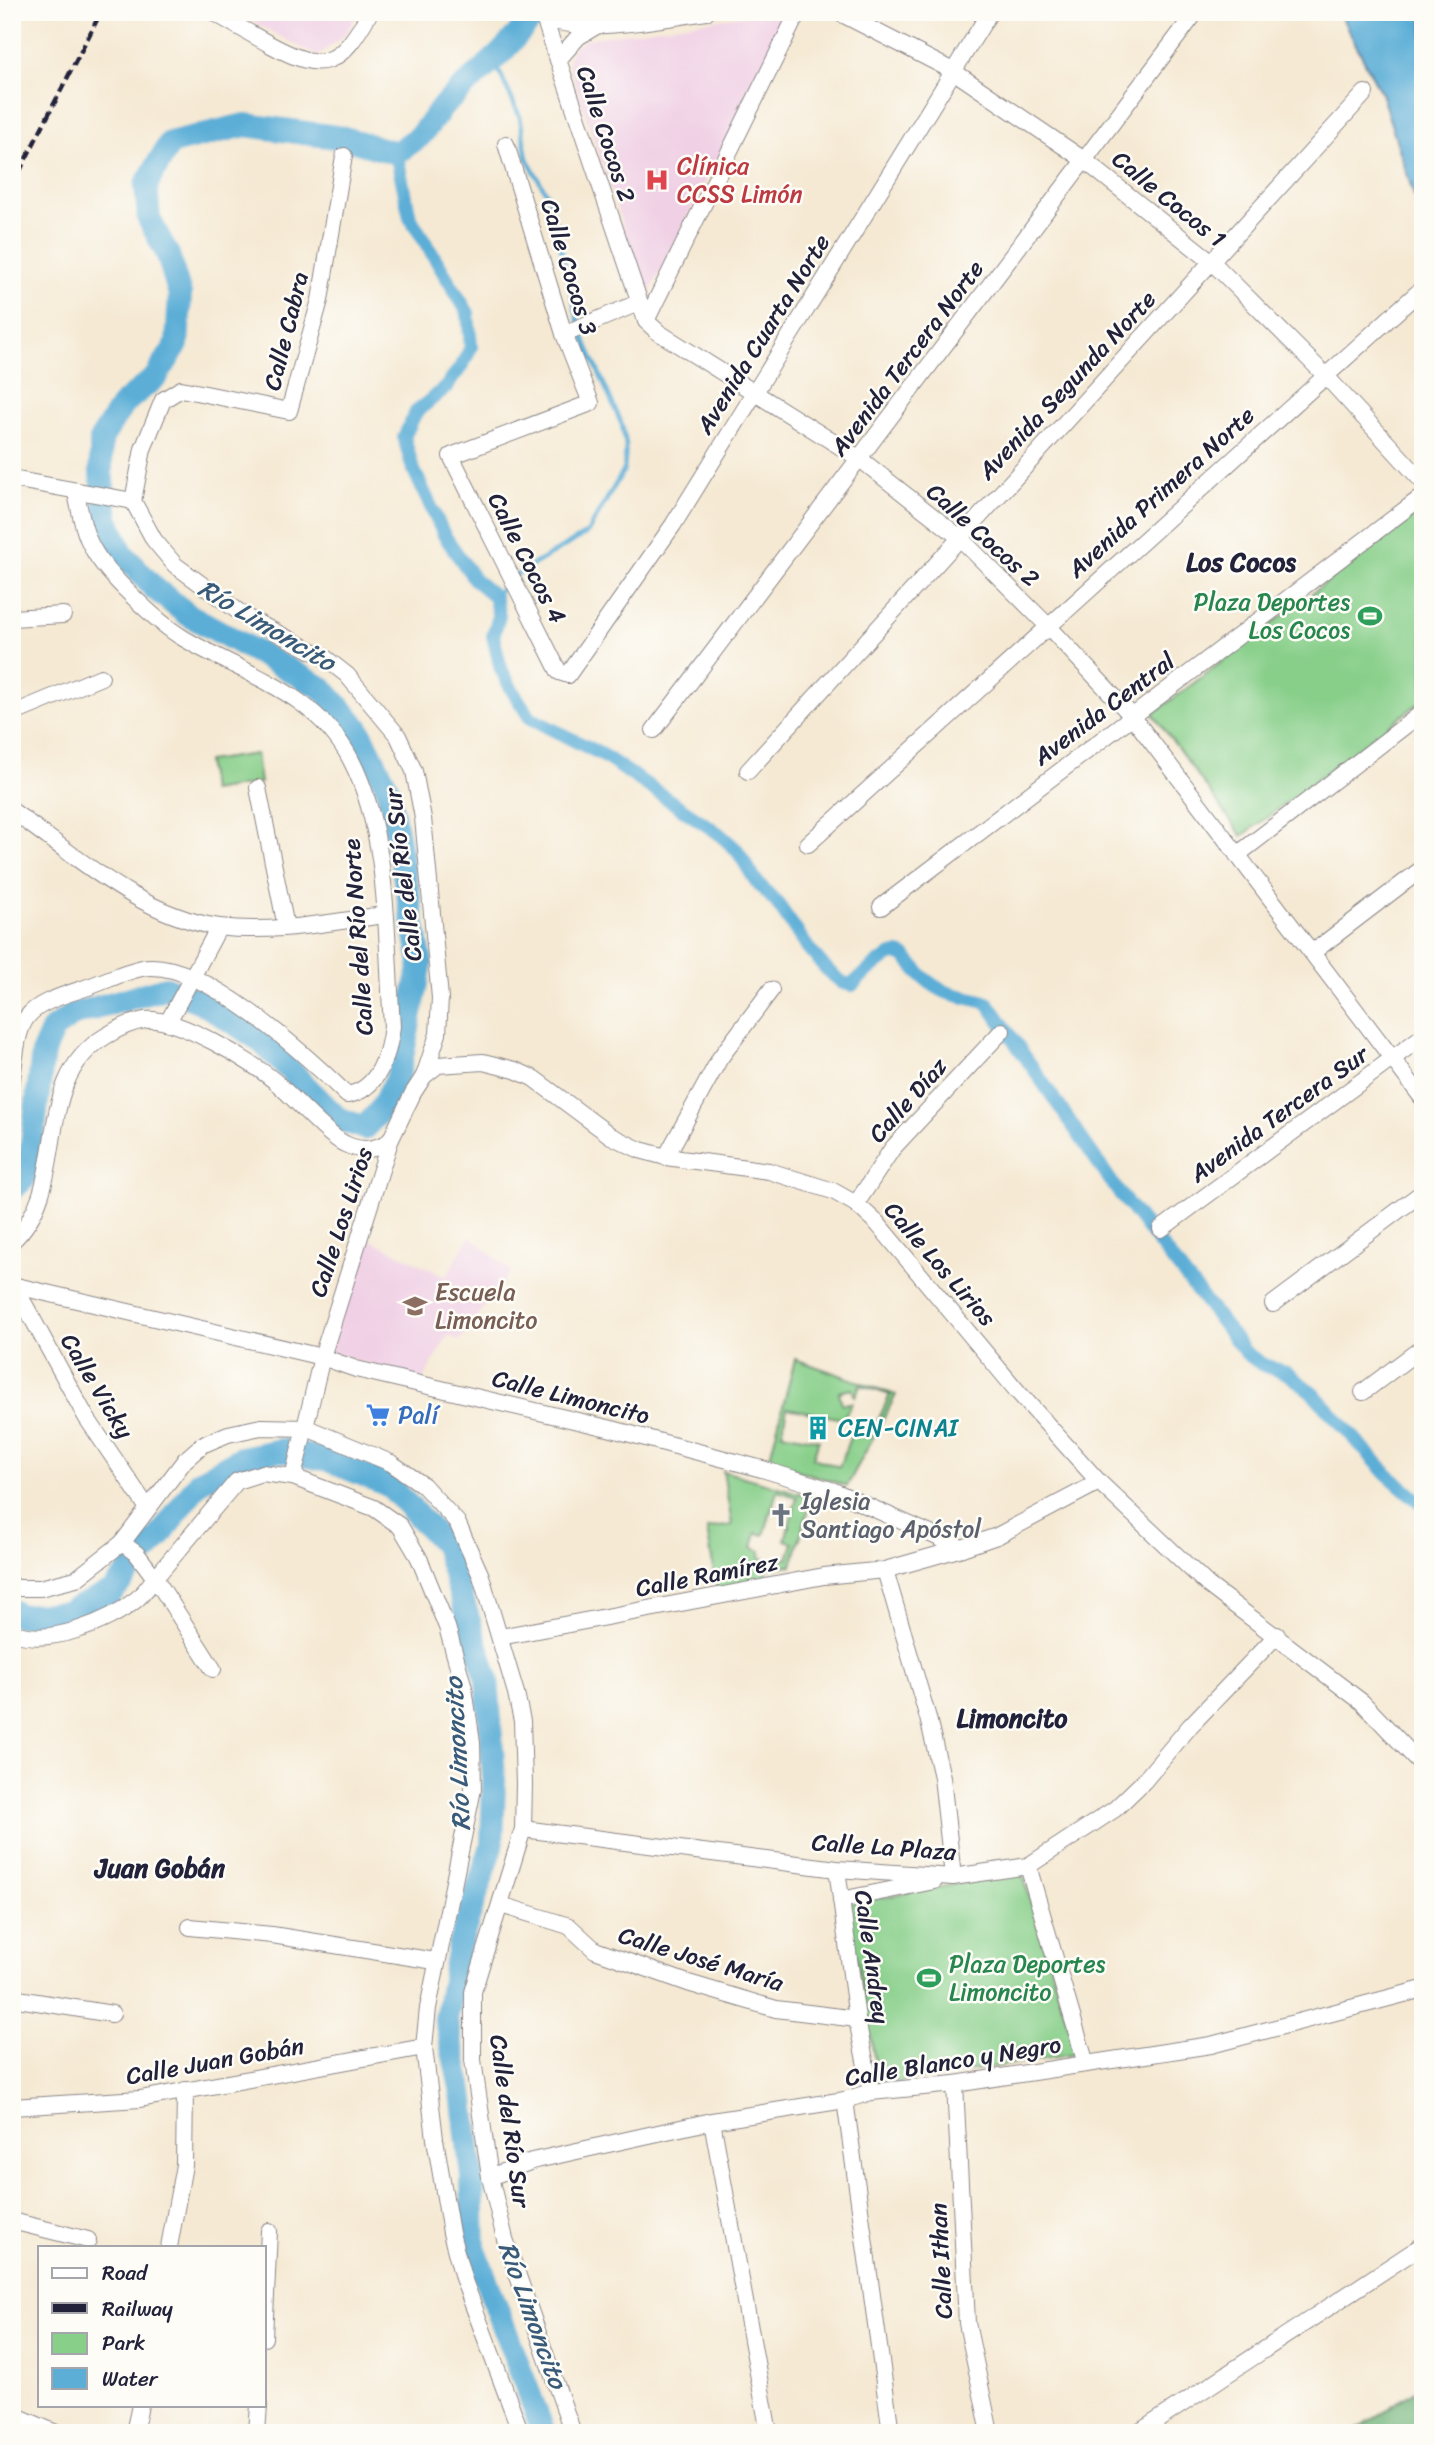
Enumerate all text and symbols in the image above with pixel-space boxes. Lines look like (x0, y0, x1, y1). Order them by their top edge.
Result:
street label: Calle Cocos 2 (564, 60, 648, 208)
street label: Calle Cocos 1 (1102, 139, 1236, 259)
place label: Clínica CCSS Limón (677, 145, 802, 215)
hospital icon: Clínica CCSS Limón (643, 166, 671, 194)
street label: Calle Cocos 3 (528, 194, 610, 340)
street label: Avenida Cuarta Norte (684, 225, 842, 443)
street label: Avenida Tercera Norte (818, 251, 995, 466)
street label: Calle Cabra (251, 267, 321, 395)
street label: Avenida Segunda Norte (967, 280, 1167, 491)
street label: Avenida Primera Norte (1057, 396, 1265, 589)
street label: Calle Cocos 2 (916, 472, 1050, 598)
street label: Calle Cocos 4 (476, 485, 578, 631)
district label: Los Cocos (1186, 539, 1297, 585)
water label: Río Limoncito (189, 566, 346, 685)
place label: Plaza Deportes Los Cocos (1194, 581, 1350, 651)
sports icon: Plaza Deportes Los Cocos (1356, 602, 1384, 630)
street label: Avenida Central (1023, 641, 1185, 777)
street label: Calle del Río Sur (371, 784, 434, 964)
street label: Calle del Río Norte (330, 837, 386, 1037)
street label: Avenida Tercera Sur (1180, 1033, 1379, 1194)
street label: Calle Díaz (858, 1047, 959, 1153)
street label: Calle Los Lirios (297, 1142, 385, 1302)
street label: Calle Los Lirios (873, 1192, 1007, 1336)
place label: Escuela Limoncito (435, 1271, 538, 1341)
school or university icon: Escuela Limoncito (401, 1292, 429, 1320)
street label: Calle Vicky (49, 1325, 145, 1448)
street label: Calle Limoncito (488, 1357, 654, 1437)
place label: Palí (398, 1394, 441, 1436)
supermarket icon: Palí (364, 1401, 392, 1429)
place label: CEN-CINAI (838, 1407, 959, 1449)
building icon: CEN-CINAI (804, 1414, 832, 1442)
place label: Iglesia Santiago Apóstol (800, 1480, 982, 1550)
church icon: Iglesia Santiago Apóstol (767, 1501, 795, 1529)
street label: Calle Ramírez (632, 1540, 783, 1609)
water label: Río Limoncito (430, 1674, 484, 1832)
district label: Limoncito (956, 1695, 1068, 1741)
street label: Calle La Plaza (810, 1821, 959, 1873)
district label: Juan Gobán (93, 1845, 226, 1891)
street label: Calle Andrey (842, 1888, 902, 2027)
street label: Calle José María (613, 1914, 790, 2004)
place label: Plaza Deportes Limoncito (949, 1943, 1106, 2013)
sports icon: Plaza Deportes Limoncito (915, 1964, 943, 1992)
street label: Calle Blanco y Negro (842, 2023, 1064, 2099)
street label: Calle Juan Gobán (123, 2025, 307, 2097)
street label: Calle del Río Sur (477, 2032, 543, 2212)
street label: Calle Ithan (917, 2202, 965, 2320)
water label: Río Limoncito (485, 2235, 582, 2397)
legend (38, 2246, 266, 2406)
text: Road (102, 2254, 149, 2292)
text: Railway (102, 2290, 173, 2328)
text: Park (102, 2324, 145, 2362)
text: Water (102, 2360, 159, 2398)

